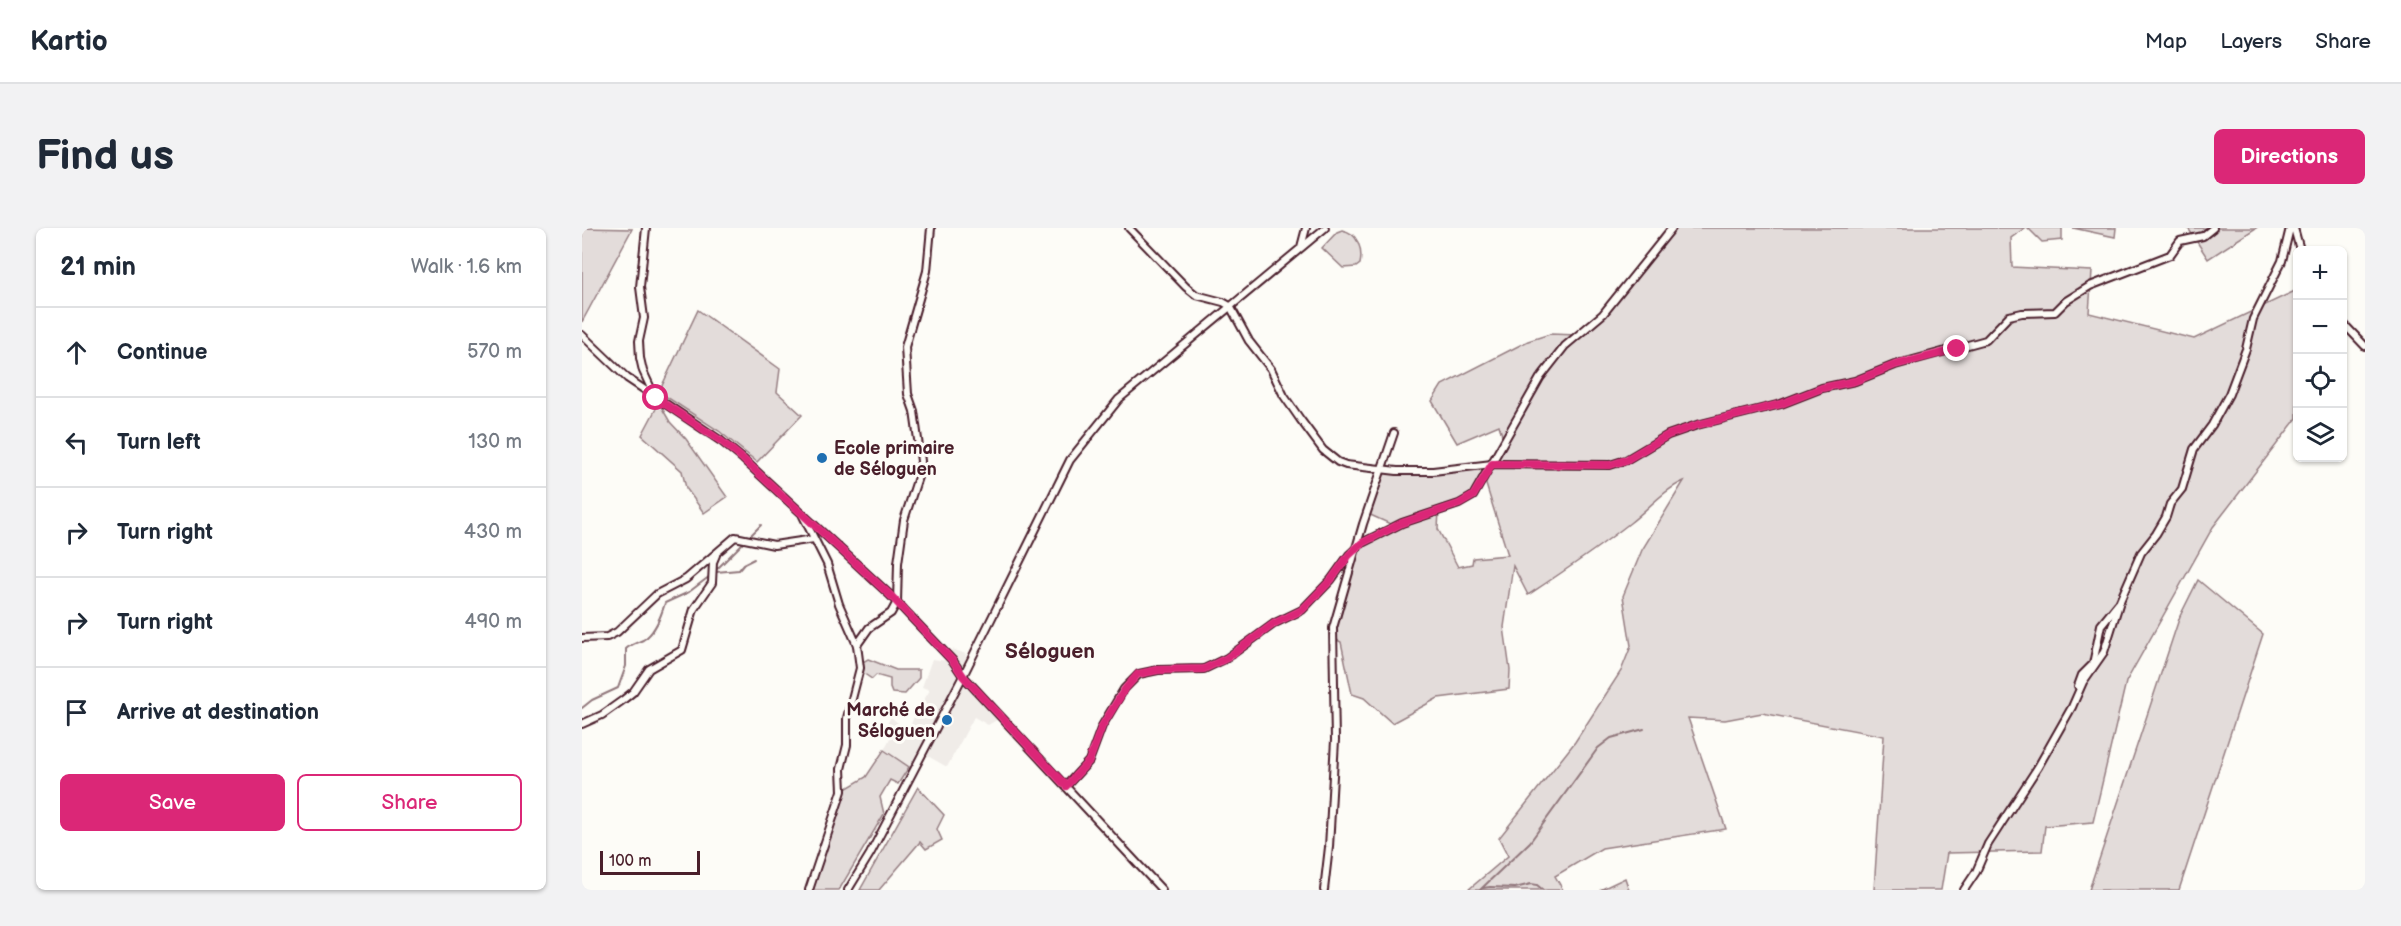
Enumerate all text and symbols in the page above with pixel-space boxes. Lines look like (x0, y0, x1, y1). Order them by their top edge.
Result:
text: Kartio (30, 25, 108, 58)
text: Map (2145, 29, 2187, 54)
text: Layers (2220, 29, 2282, 54)
text: Share (2315, 29, 2371, 54)
button: Directions (2214, 129, 2365, 184)
text: Find us (36, 131, 174, 182)
map controls (2293, 246, 2347, 462)
button: + (2293, 246, 2347, 300)
text: 21 min (60, 252, 136, 283)
text: Walk · 1.6 km (411, 255, 522, 279)
button: − (2293, 300, 2347, 354)
route end (1943, 335, 1969, 361)
icon: ahead (60, 336, 93, 369)
text: Continue (117, 339, 207, 366)
text: 570 m (467, 340, 522, 364)
button: locate (2293, 354, 2347, 408)
route start (642, 384, 668, 410)
button: layers (2293, 408, 2347, 462)
icon: left (60, 426, 93, 459)
text: Turn left (117, 429, 201, 456)
text: 130 m (468, 430, 522, 454)
place label: Ecole primaire de Séloguen (834, 438, 954, 480)
marker: Ecole primaire de Séloguen (815, 451, 829, 465)
icon: right (60, 516, 93, 549)
text: Turn right (117, 519, 213, 546)
text: 430 m (464, 520, 522, 544)
icon: right (60, 606, 93, 639)
text: Turn right (117, 609, 213, 636)
text: 490 m (465, 610, 522, 634)
district label: Séloguen (1005, 639, 1095, 664)
icon: arrive (60, 696, 93, 729)
text: Arrive at destination (117, 699, 319, 726)
place label: Marché de Séloguen (846, 700, 935, 742)
marker: Marché de Séloguen (940, 713, 954, 727)
button: Save (60, 774, 285, 831)
button: Share (297, 774, 522, 831)
scale bar (600, 848, 700, 876)
text: 100 m (609, 852, 652, 871)

